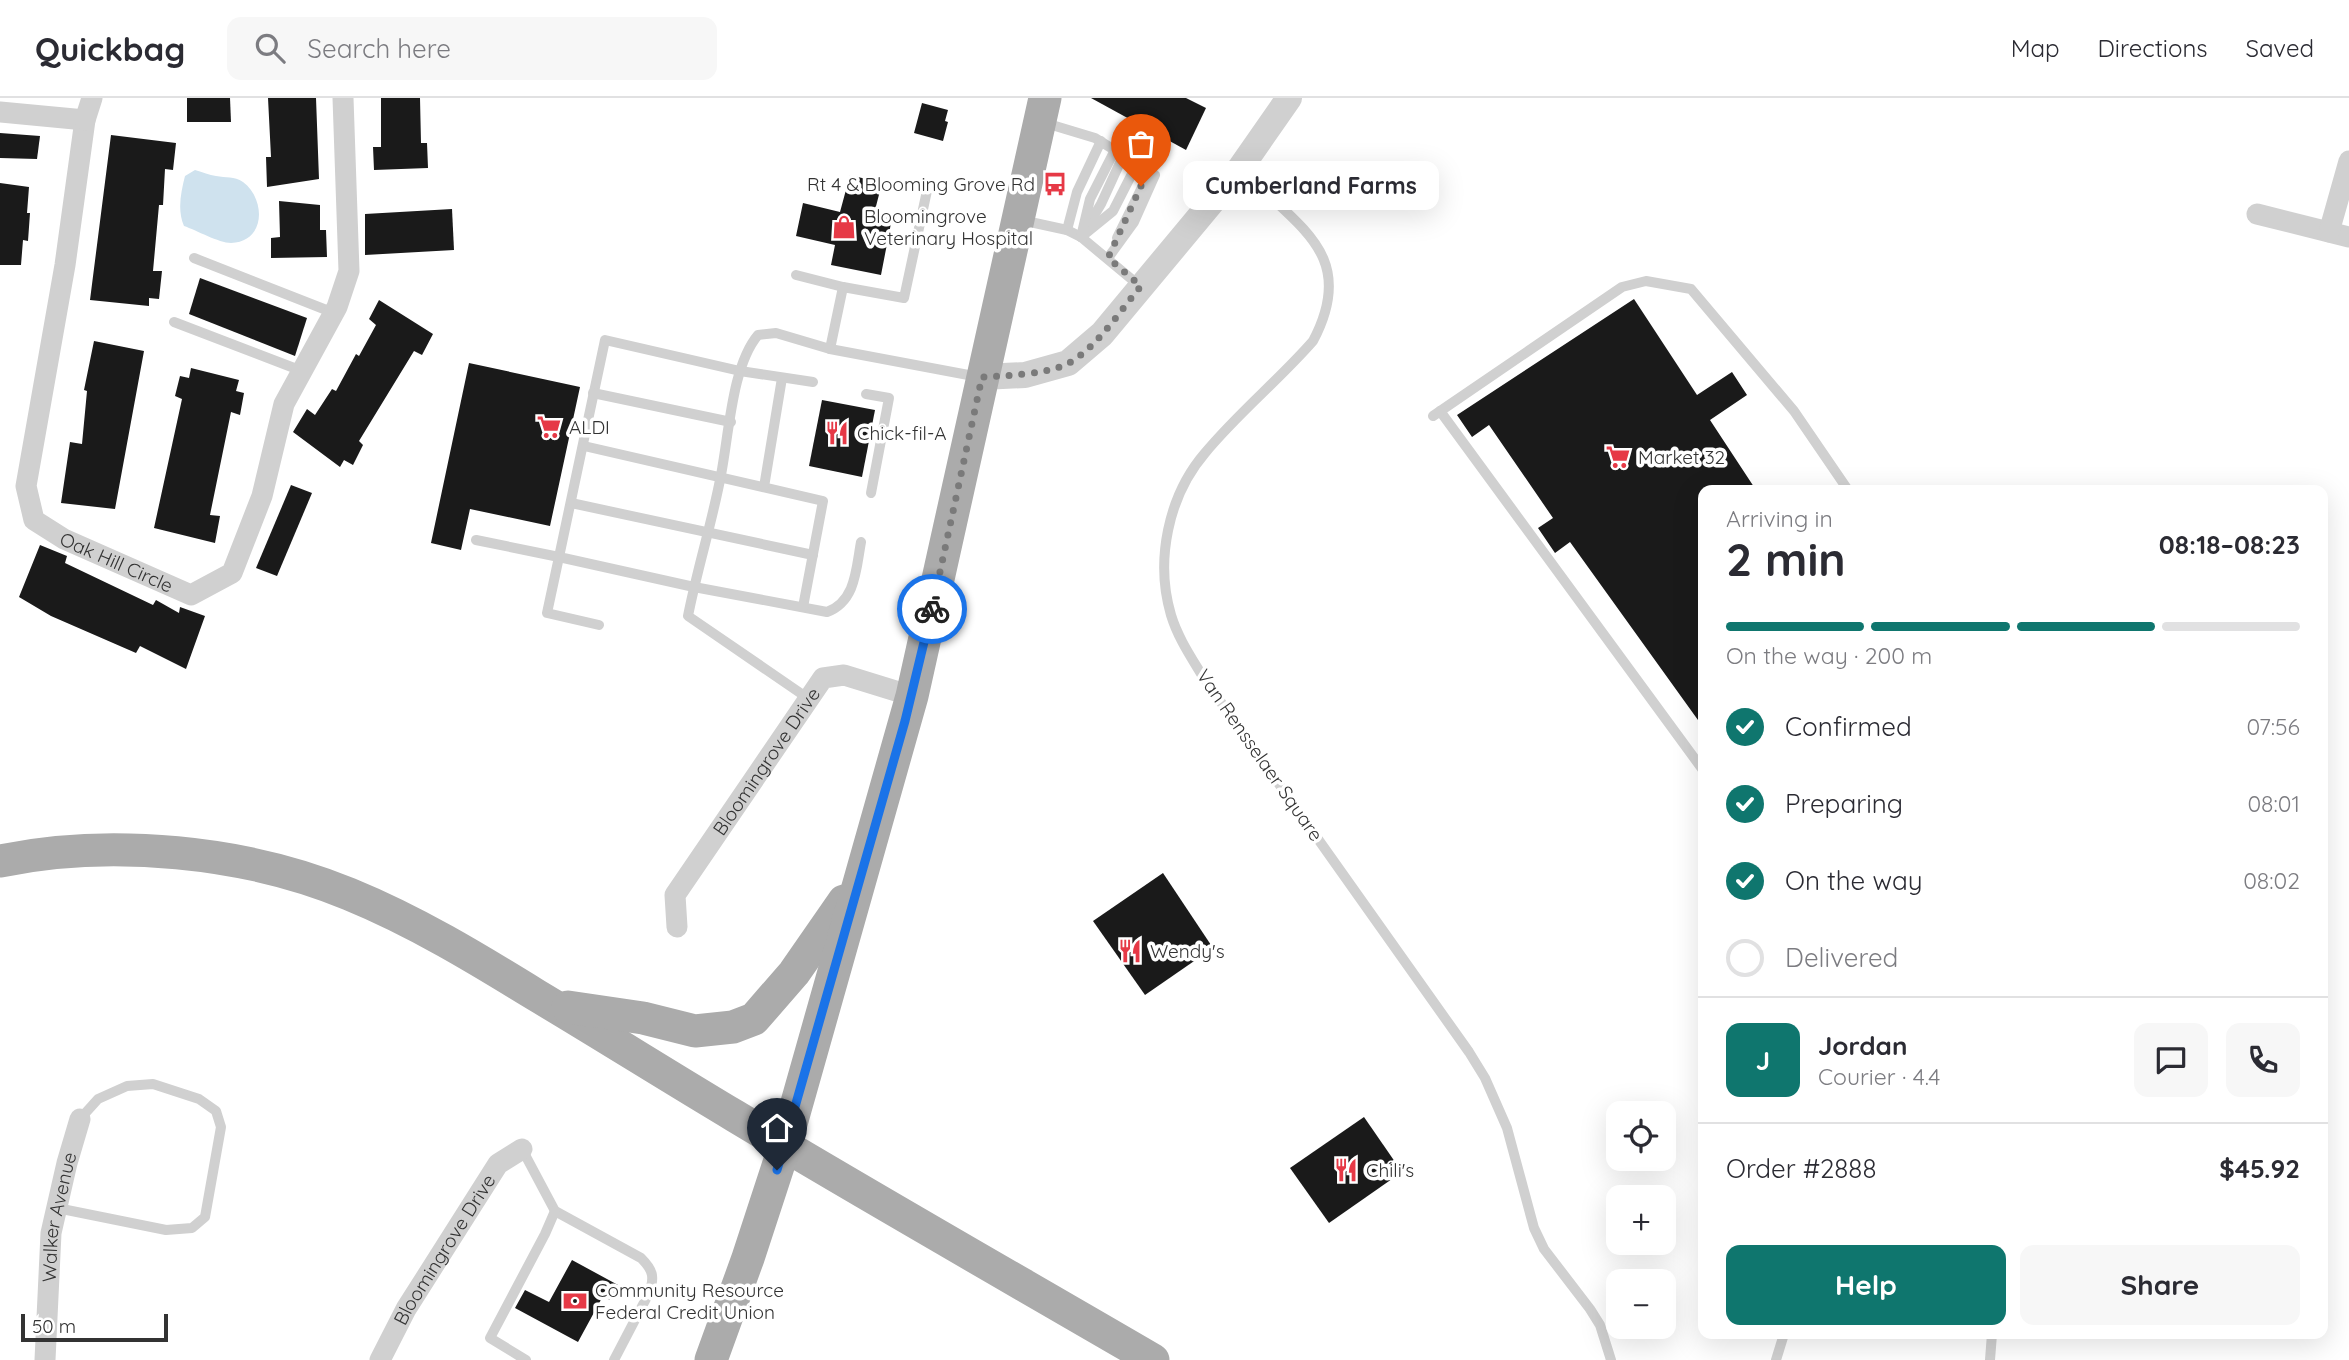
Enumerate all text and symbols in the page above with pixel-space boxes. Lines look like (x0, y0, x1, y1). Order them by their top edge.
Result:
search box (227, 17, 717, 80)
text: Quickbag (35, 28, 185, 69)
icon: search (251, 29, 289, 67)
text: Search here (307, 32, 451, 65)
text: Map (2011, 33, 2060, 63)
text: Directions (2098, 33, 2208, 63)
text: Saved (2246, 33, 2314, 63)
pin (1111, 114, 1171, 186)
icon: bag (1122, 125, 1160, 163)
callout: Cumberland Farms (1183, 162, 1438, 210)
bus stop icon: Rt 4 & Blooming Grove Rd (1041, 170, 1069, 198)
text: Cumberland Farms (1205, 171, 1417, 200)
place label: Rt 4 & Blooming Grove Rd (807, 172, 1035, 196)
place label: Bloomingrove Veterinary Hospital (864, 204, 1033, 250)
shop icon: Bloomingrove Veterinary Hospital (830, 213, 858, 241)
supermarket icon: ALDI (535, 413, 563, 441)
place label: ALDI (569, 415, 610, 439)
restaurant icon: Chick-fil-A (823, 419, 851, 447)
place label: Chick-fil-A (857, 421, 947, 445)
supermarket icon: Market 32 (1604, 443, 1632, 471)
place label: Market 32 (1638, 445, 1725, 469)
text: Arriving in (1726, 504, 1833, 533)
street label: Oak Hill Circle (56, 527, 177, 598)
text: 08:18–08:23 (2159, 528, 2300, 561)
text: 2 min (1726, 530, 1846, 588)
courier (897, 574, 967, 644)
icon: bike (913, 590, 951, 628)
text: On the way · 200 m (1726, 641, 1932, 670)
street label: Van Rensselaer Square (1192, 664, 1328, 846)
street label: Bloomingrove Drive (707, 683, 825, 840)
icon: check (1726, 708, 1764, 746)
text: Confirmed (1785, 710, 1912, 743)
text: 07:56 (2247, 712, 2300, 741)
icon: check (1726, 785, 1764, 823)
text: Preparing (1785, 787, 1903, 820)
text: 08:01 (2247, 789, 2300, 818)
icon: check (1726, 862, 1764, 900)
text: On the way (1785, 864, 1923, 897)
text: 08:02 (2243, 866, 2300, 895)
restaurant icon: Wendy's (1116, 937, 1144, 965)
place label: Wendy's (1150, 939, 1225, 963)
text: Delivered (1785, 941, 1898, 974)
button: chat (2134, 1023, 2208, 1097)
button: phone (2226, 1023, 2300, 1097)
text: Jordan (1818, 1029, 1907, 1062)
text: J (1756, 1044, 1770, 1077)
text: Courier · 4.4 (1818, 1062, 1940, 1091)
pin (747, 1098, 807, 1170)
map controls (1606, 1101, 1676, 1339)
button: locate (1606, 1101, 1676, 1171)
icon: home (758, 1109, 796, 1147)
street label: Walker Avenue (37, 1149, 82, 1283)
text: Order #2888 (1726, 1152, 1876, 1185)
text: $45.92 (2219, 1152, 2300, 1185)
restaurant icon: Chili's (1332, 1156, 1360, 1184)
place label: Chili's (1366, 1158, 1414, 1182)
street label: Bloomingrove Drive (388, 1169, 501, 1329)
button: + (1606, 1185, 1676, 1255)
button: Help (1726, 1245, 2006, 1325)
button: Share (2020, 1245, 2300, 1325)
button: − (1606, 1269, 1676, 1339)
place label: Community Resource Federal Credit Union (595, 1278, 784, 1324)
bank icon: Community Resource Federal Credit Union (561, 1287, 589, 1315)
scale bar (21, 1311, 168, 1343)
text: 50 m (32, 1314, 76, 1338)

